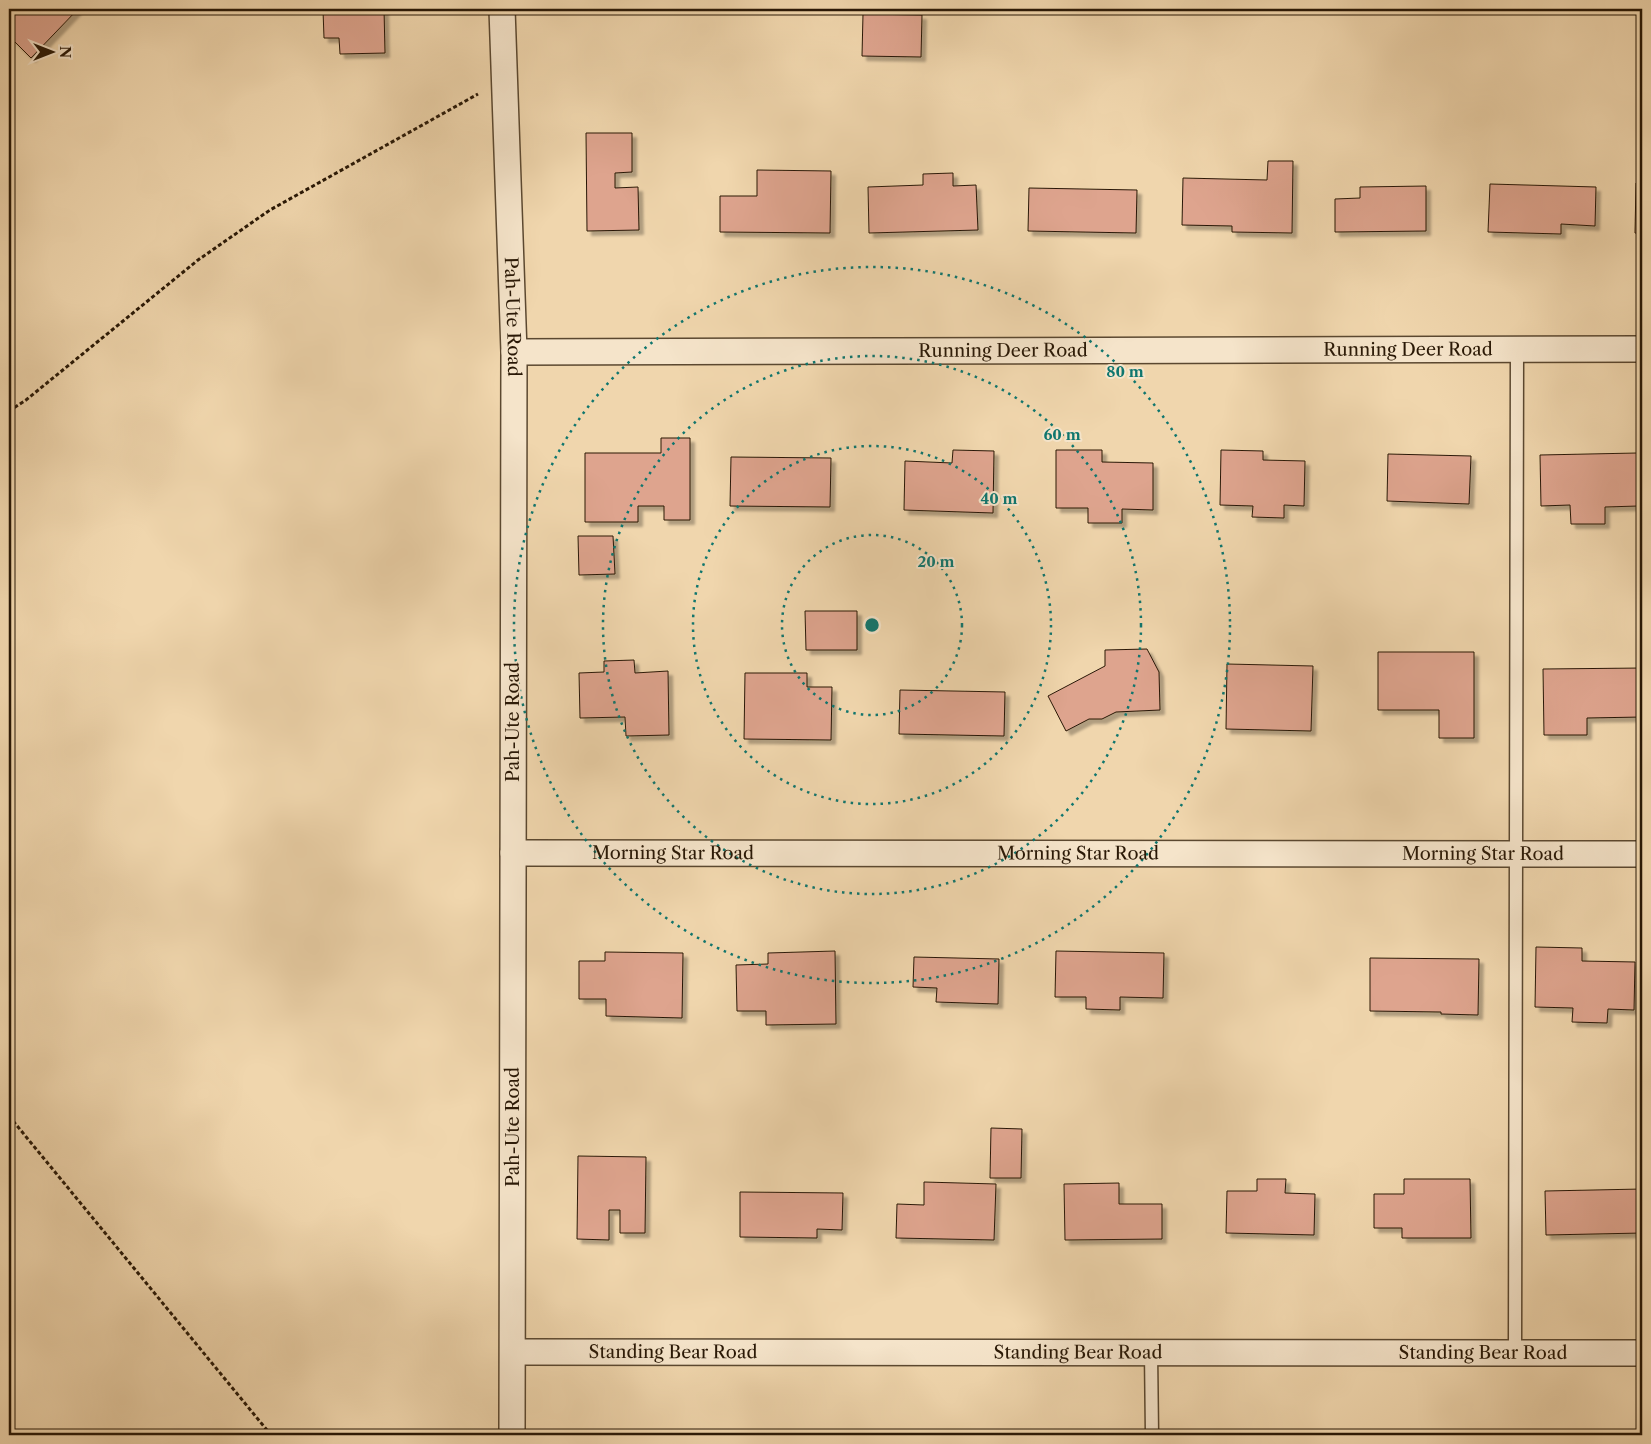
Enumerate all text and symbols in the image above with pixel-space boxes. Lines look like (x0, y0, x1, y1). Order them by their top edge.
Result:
north arrow (28, 28, 78, 78)
text: N (56, 46, 74, 58)
street label: Pah-Ute Road (500, 256, 525, 377)
street label: Running Deer Road (1323, 338, 1493, 361)
street label: Running Deer Road (918, 339, 1088, 362)
text: 80 m (1106, 362, 1144, 381)
text: 60 m (1043, 425, 1081, 444)
text: 40 m (980, 489, 1018, 508)
text: 20 m (917, 552, 955, 571)
centre of rings (863, 616, 881, 634)
street label: Pah-Ute Road (502, 662, 524, 782)
street label: Morning Star Road (592, 842, 754, 864)
street label: Morning Star Road (997, 842, 1159, 865)
street label: Morning Star Road (1402, 843, 1564, 865)
street label: Pah-Ute Road (502, 1067, 524, 1187)
street label: Standing Bear Road (589, 1341, 757, 1363)
street label: Standing Bear Road (994, 1341, 1162, 1364)
street label: Standing Bear Road (1399, 1342, 1567, 1364)

